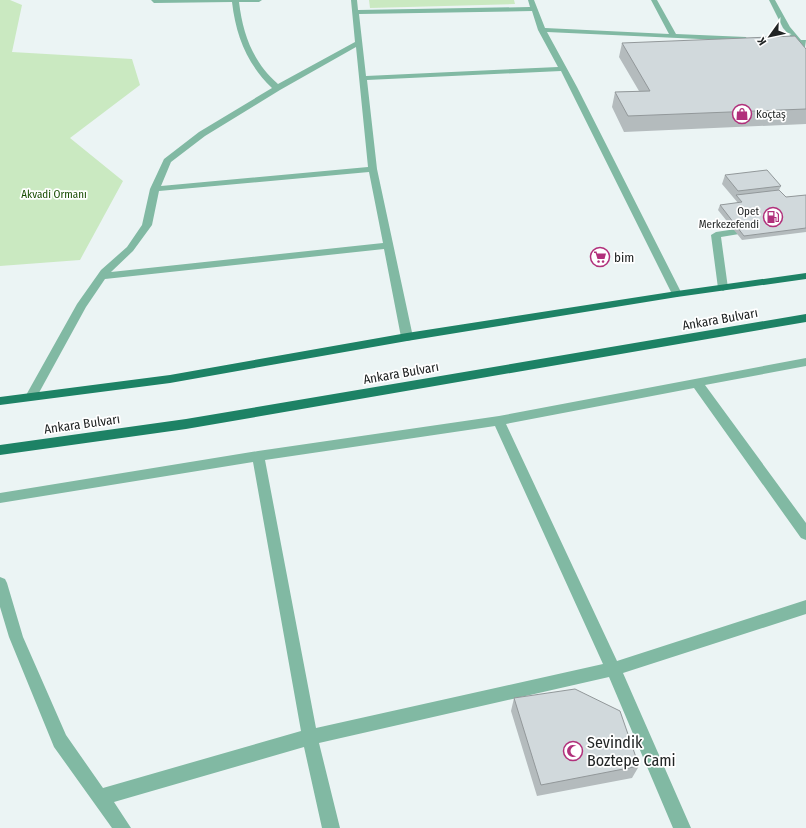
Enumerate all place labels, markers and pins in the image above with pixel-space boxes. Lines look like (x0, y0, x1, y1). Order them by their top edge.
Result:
shop icon: Koçtaş (731, 103, 753, 125)
place label: Koçtaş (756, 108, 786, 121)
place label: Opet Merkezefendi (699, 205, 759, 231)
fuel station icon: Opet Merkezefendi (762, 206, 784, 228)
supermarket icon: bim (589, 246, 611, 268)
place label: bim (614, 250, 634, 265)
place label: Sevindik Boztepe Cami (587, 733, 676, 770)
mosque icon: Sevindik Boztepe Cami (562, 740, 584, 762)

